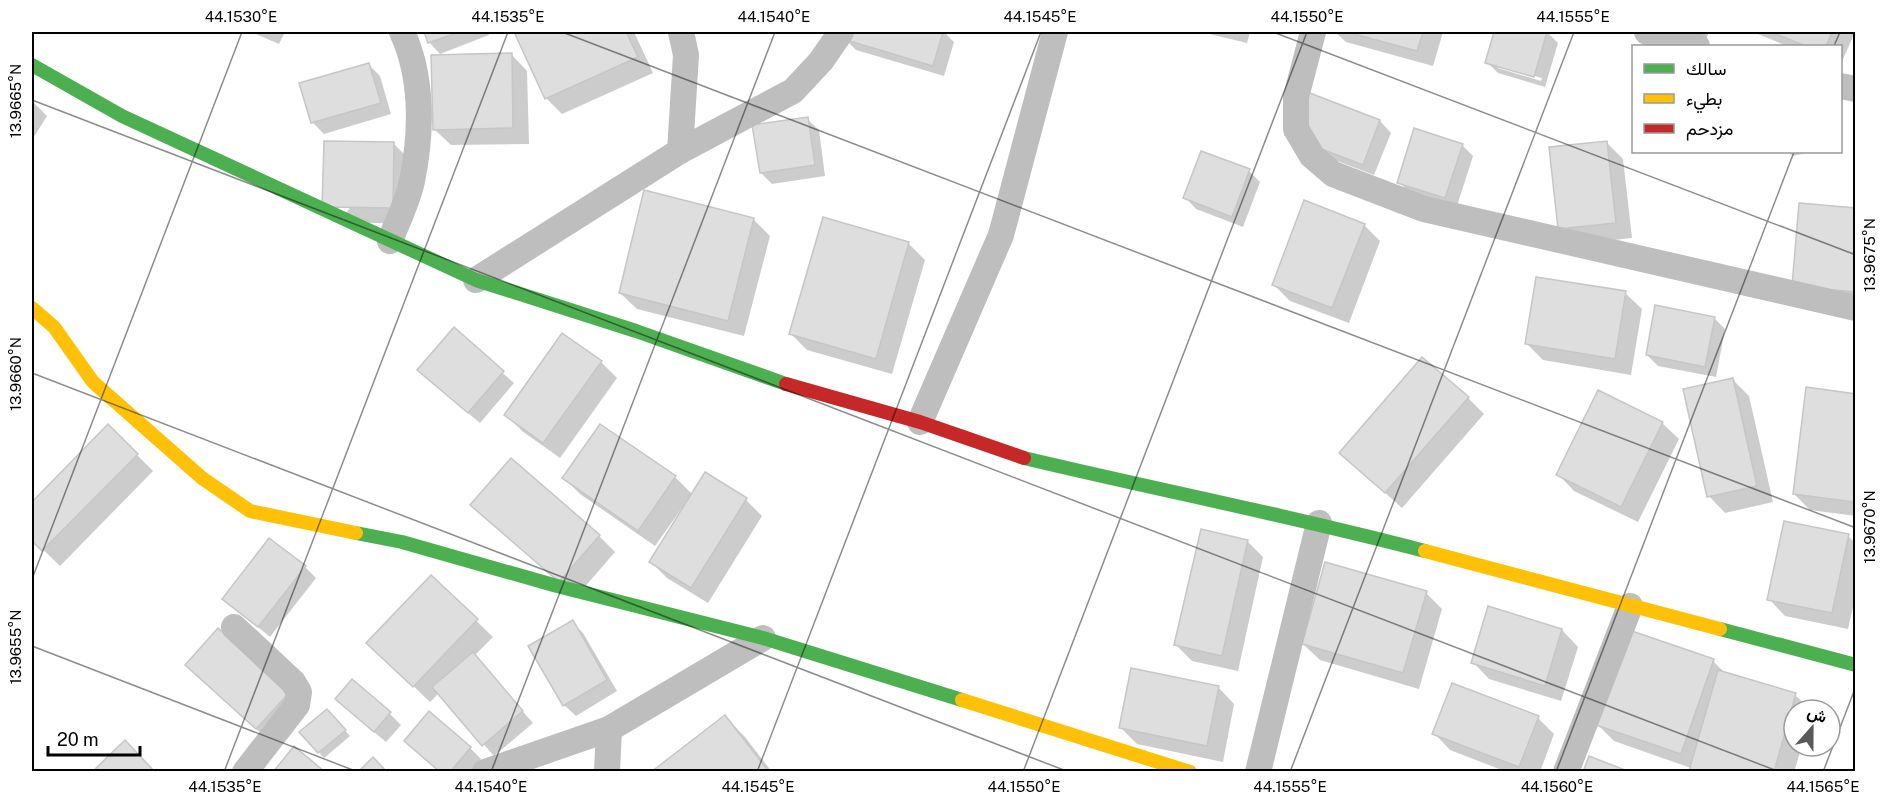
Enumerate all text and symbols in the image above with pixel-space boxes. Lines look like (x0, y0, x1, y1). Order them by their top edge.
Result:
text: 44.1530°E (205, 8, 277, 25)
text: 44.1535°E (471, 8, 545, 25)
text: 44.1540°E (738, 8, 810, 25)
text: 44.1545°E (1003, 8, 1077, 25)
text: 44.1550°E (1271, 8, 1343, 25)
text: 44.1555°E (1536, 8, 1610, 25)
legend (1632, 45, 1842, 153)
text: سالك (1686, 58, 1726, 79)
text: 13.9665°N (7, 64, 24, 138)
text: بطيء (1686, 88, 1722, 114)
text: مزدحم (1686, 118, 1733, 141)
text: 13.9675°N (1861, 218, 1878, 292)
text: 13.9660°N (7, 337, 24, 411)
text: 13.9670°N (1861, 490, 1878, 564)
text: 13.9655°N (7, 609, 24, 685)
north arrow (1782, 698, 1842, 758)
text: ش (1805, 702, 1830, 727)
scale bar (48, 719, 140, 757)
text: 20 m (57, 729, 99, 750)
text: 44.1535°E (188, 778, 262, 795)
text: 44.1540°E (455, 778, 527, 795)
text: 44.1545°E (721, 778, 795, 795)
text: 44.1550°E (988, 778, 1060, 795)
text: 44.1555°E (1253, 778, 1327, 795)
text: 44.1560°E (1521, 778, 1593, 795)
text: 44.1565°E (1786, 778, 1860, 795)

